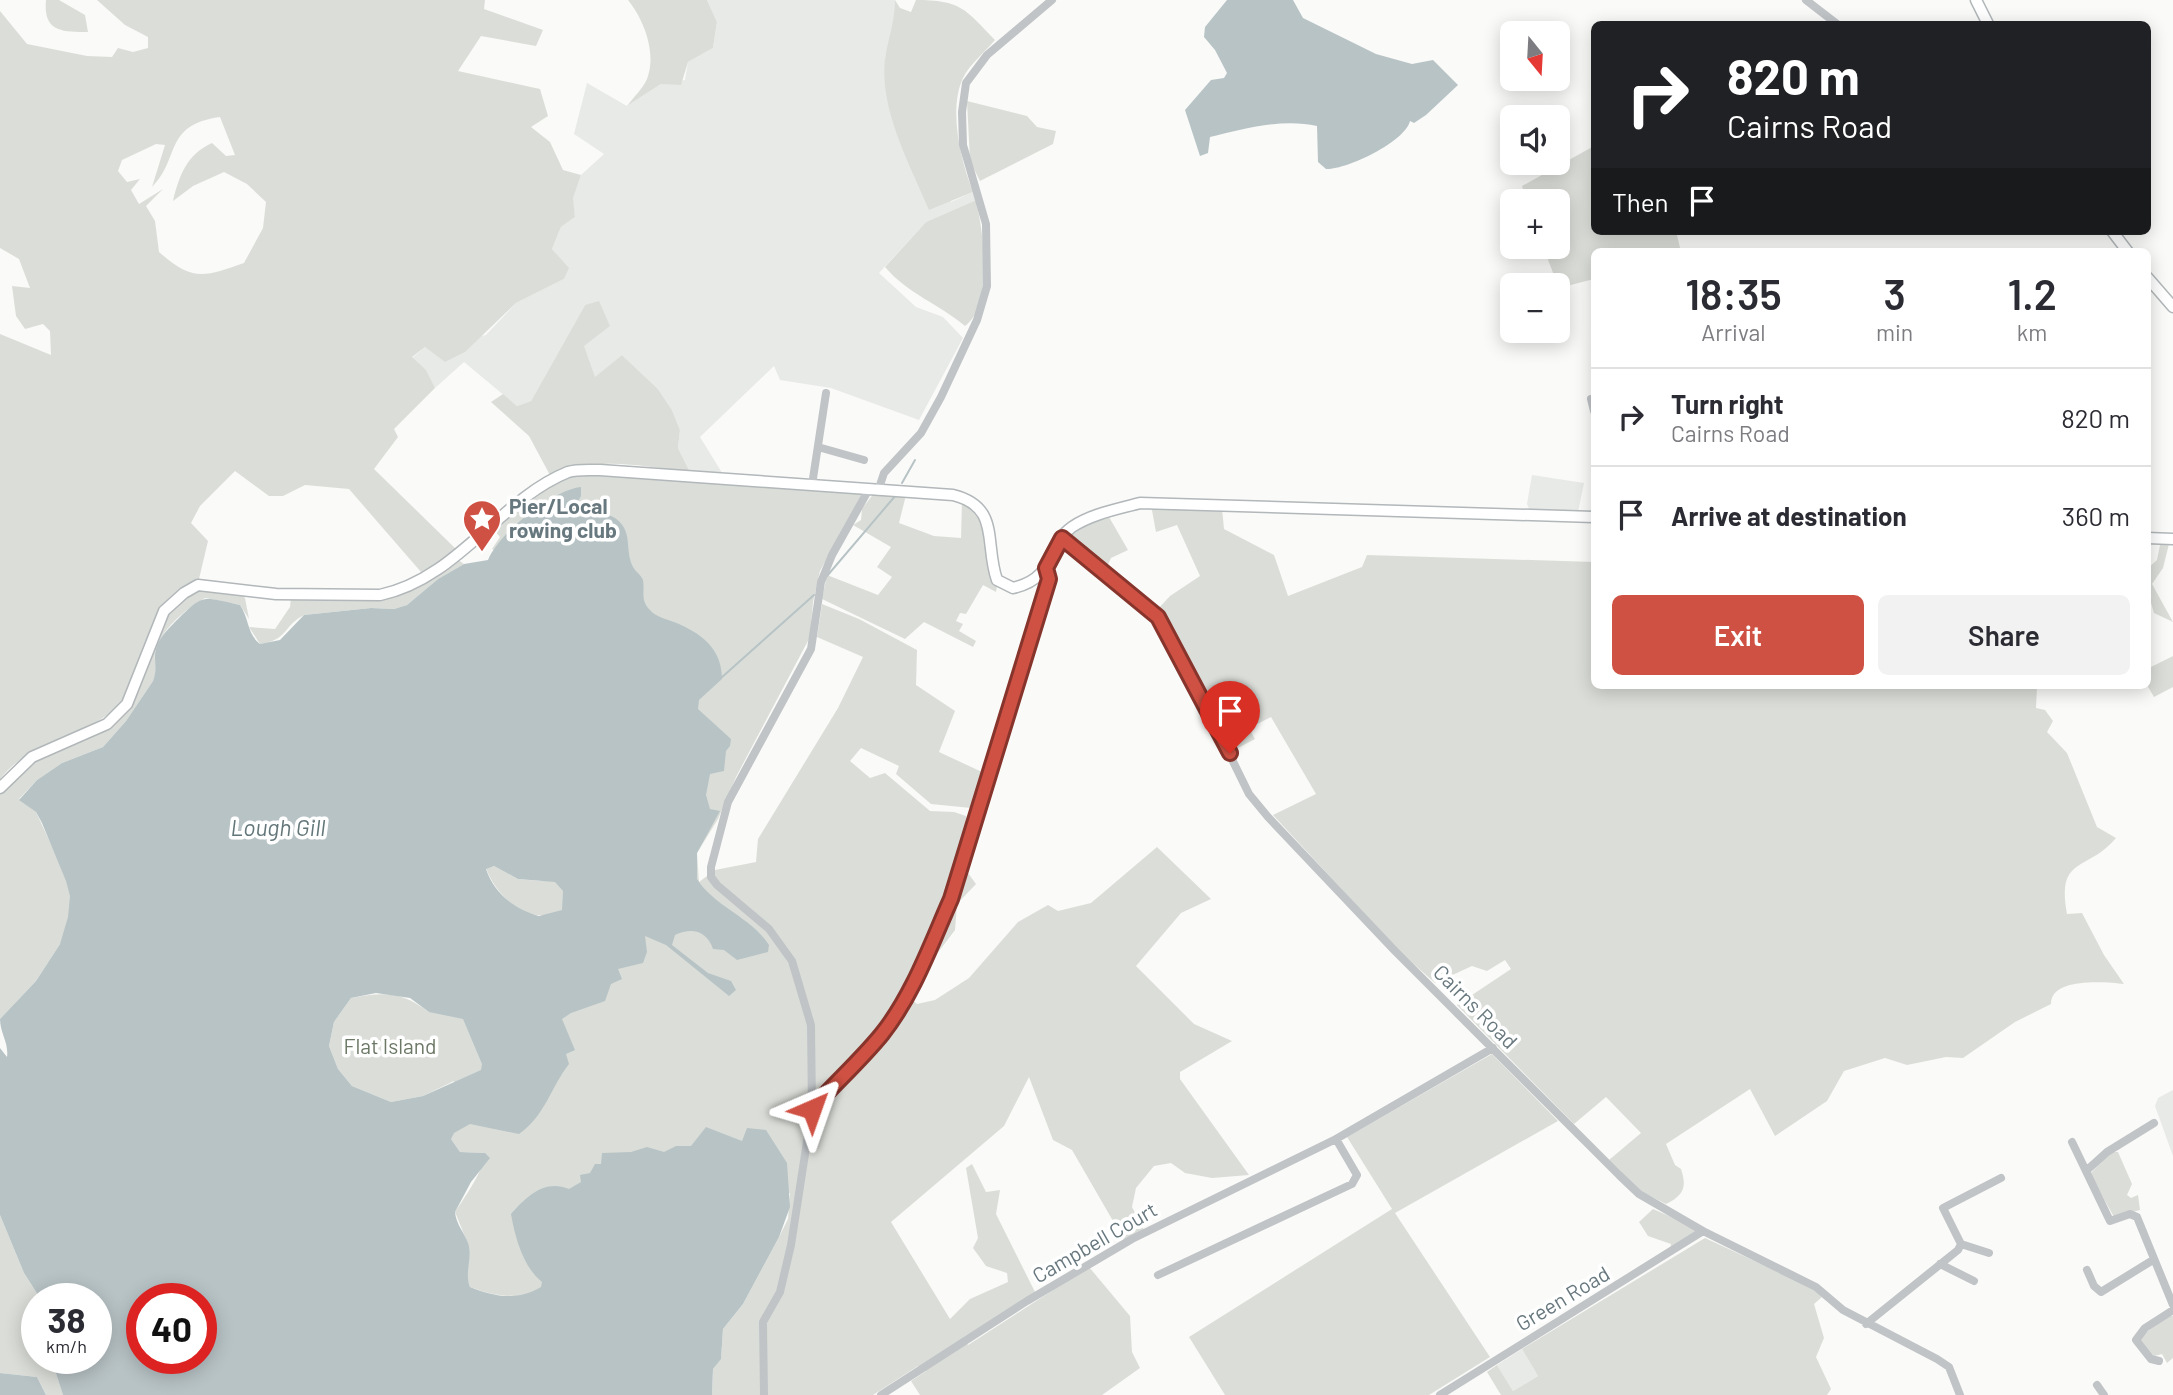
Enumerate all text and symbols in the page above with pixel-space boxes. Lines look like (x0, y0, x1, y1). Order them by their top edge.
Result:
north arrow (1500, 21, 1570, 91)
map controls (1500, 21, 1570, 343)
text: 820 m (1727, 46, 1860, 105)
icon: right (1612, 49, 1703, 140)
button: sound (1500, 105, 1570, 175)
text: Cairns Road (1727, 106, 1892, 144)
icon: arrive (1683, 182, 1721, 220)
text: Then (1612, 186, 1669, 217)
button: + (1500, 189, 1570, 259)
text: 18:35 (1685, 268, 1782, 318)
text: 3 (1883, 268, 1906, 318)
text: 1.2 (2007, 268, 2057, 318)
button: − (1500, 273, 1570, 343)
text: Arrival (1701, 318, 1766, 346)
text: min (1876, 318, 1913, 346)
text: km (2017, 318, 2047, 346)
text: Turn right (1671, 388, 1784, 419)
icon: right (1612, 398, 1650, 436)
text: 820 m (2061, 402, 2130, 433)
text: Cairns Road (1671, 419, 1790, 447)
place label: Pier/Local rowing club (509, 493, 617, 542)
icon: arrive (1612, 496, 1650, 534)
place icon: Pier/Local rowing club (461, 498, 503, 553)
text: Arrive at destination (1671, 500, 1907, 531)
text: 360 m (2062, 500, 2130, 531)
button: Exit (1612, 595, 1864, 675)
button: Share (1878, 595, 2130, 675)
pin (1200, 681, 1260, 753)
icon: arrive (1211, 692, 1249, 730)
water label: Lough Gill (231, 813, 325, 841)
street label: Cairns Road (1429, 959, 1523, 1053)
park label: Flat Island (344, 1033, 437, 1058)
position arrow (775, 1072, 849, 1146)
street label: Campbell Court (1028, 1196, 1161, 1287)
street label: Green Road (1511, 1260, 1614, 1335)
speed limit sign: 40 (126, 1283, 217, 1374)
text: 38 (48, 1298, 85, 1340)
text: km/h (46, 1335, 87, 1357)

